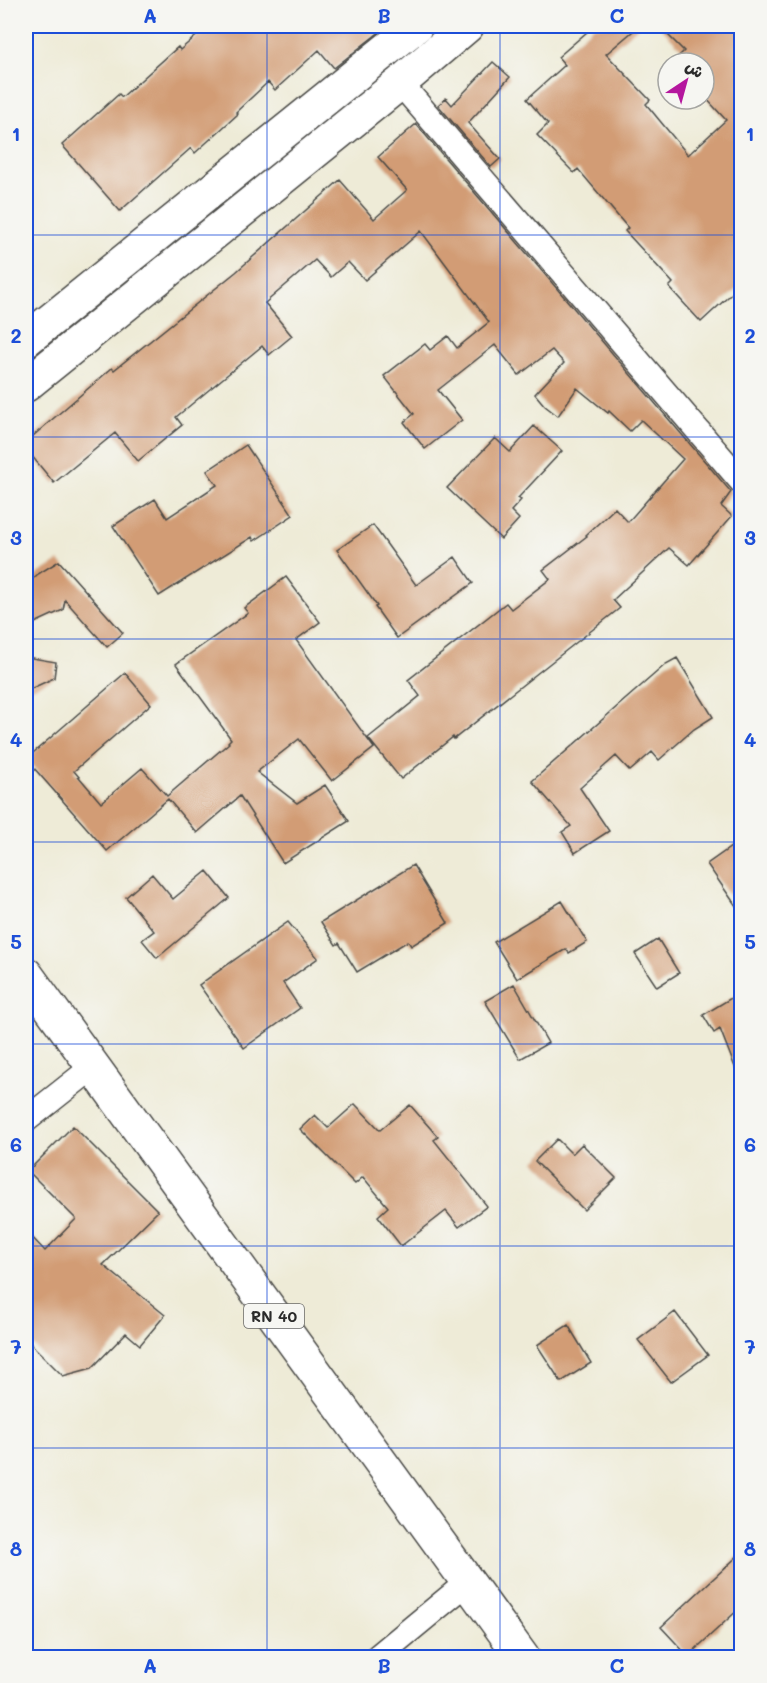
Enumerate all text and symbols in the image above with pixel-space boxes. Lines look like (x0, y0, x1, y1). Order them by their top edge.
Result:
text: A (143, 2, 157, 28)
text: B (377, 2, 391, 28)
text: C (610, 2, 625, 28)
north arrow (656, 51, 716, 111)
text: ش (682, 55, 708, 82)
text: 1 (12, 120, 20, 146)
text: 1 (746, 120, 754, 146)
text: 2 (10, 322, 22, 348)
text: 2 (744, 322, 756, 348)
text: 3 (10, 524, 22, 550)
text: 3 (744, 524, 756, 550)
text: 4 (10, 726, 23, 752)
text: 4 (744, 726, 757, 752)
text: 5 (10, 928, 22, 954)
text: 5 (744, 928, 756, 954)
text: 6 (10, 1131, 22, 1157)
text: 6 (744, 1131, 756, 1157)
road number: RN 40 (244, 1304, 304, 1328)
text: 7 (10, 1333, 22, 1359)
text: 7 (744, 1333, 756, 1359)
text: 8 (10, 1535, 22, 1561)
text: 8 (744, 1535, 756, 1561)
text: A (143, 1652, 157, 1678)
text: B (377, 1652, 391, 1678)
text: C (610, 1652, 625, 1678)

